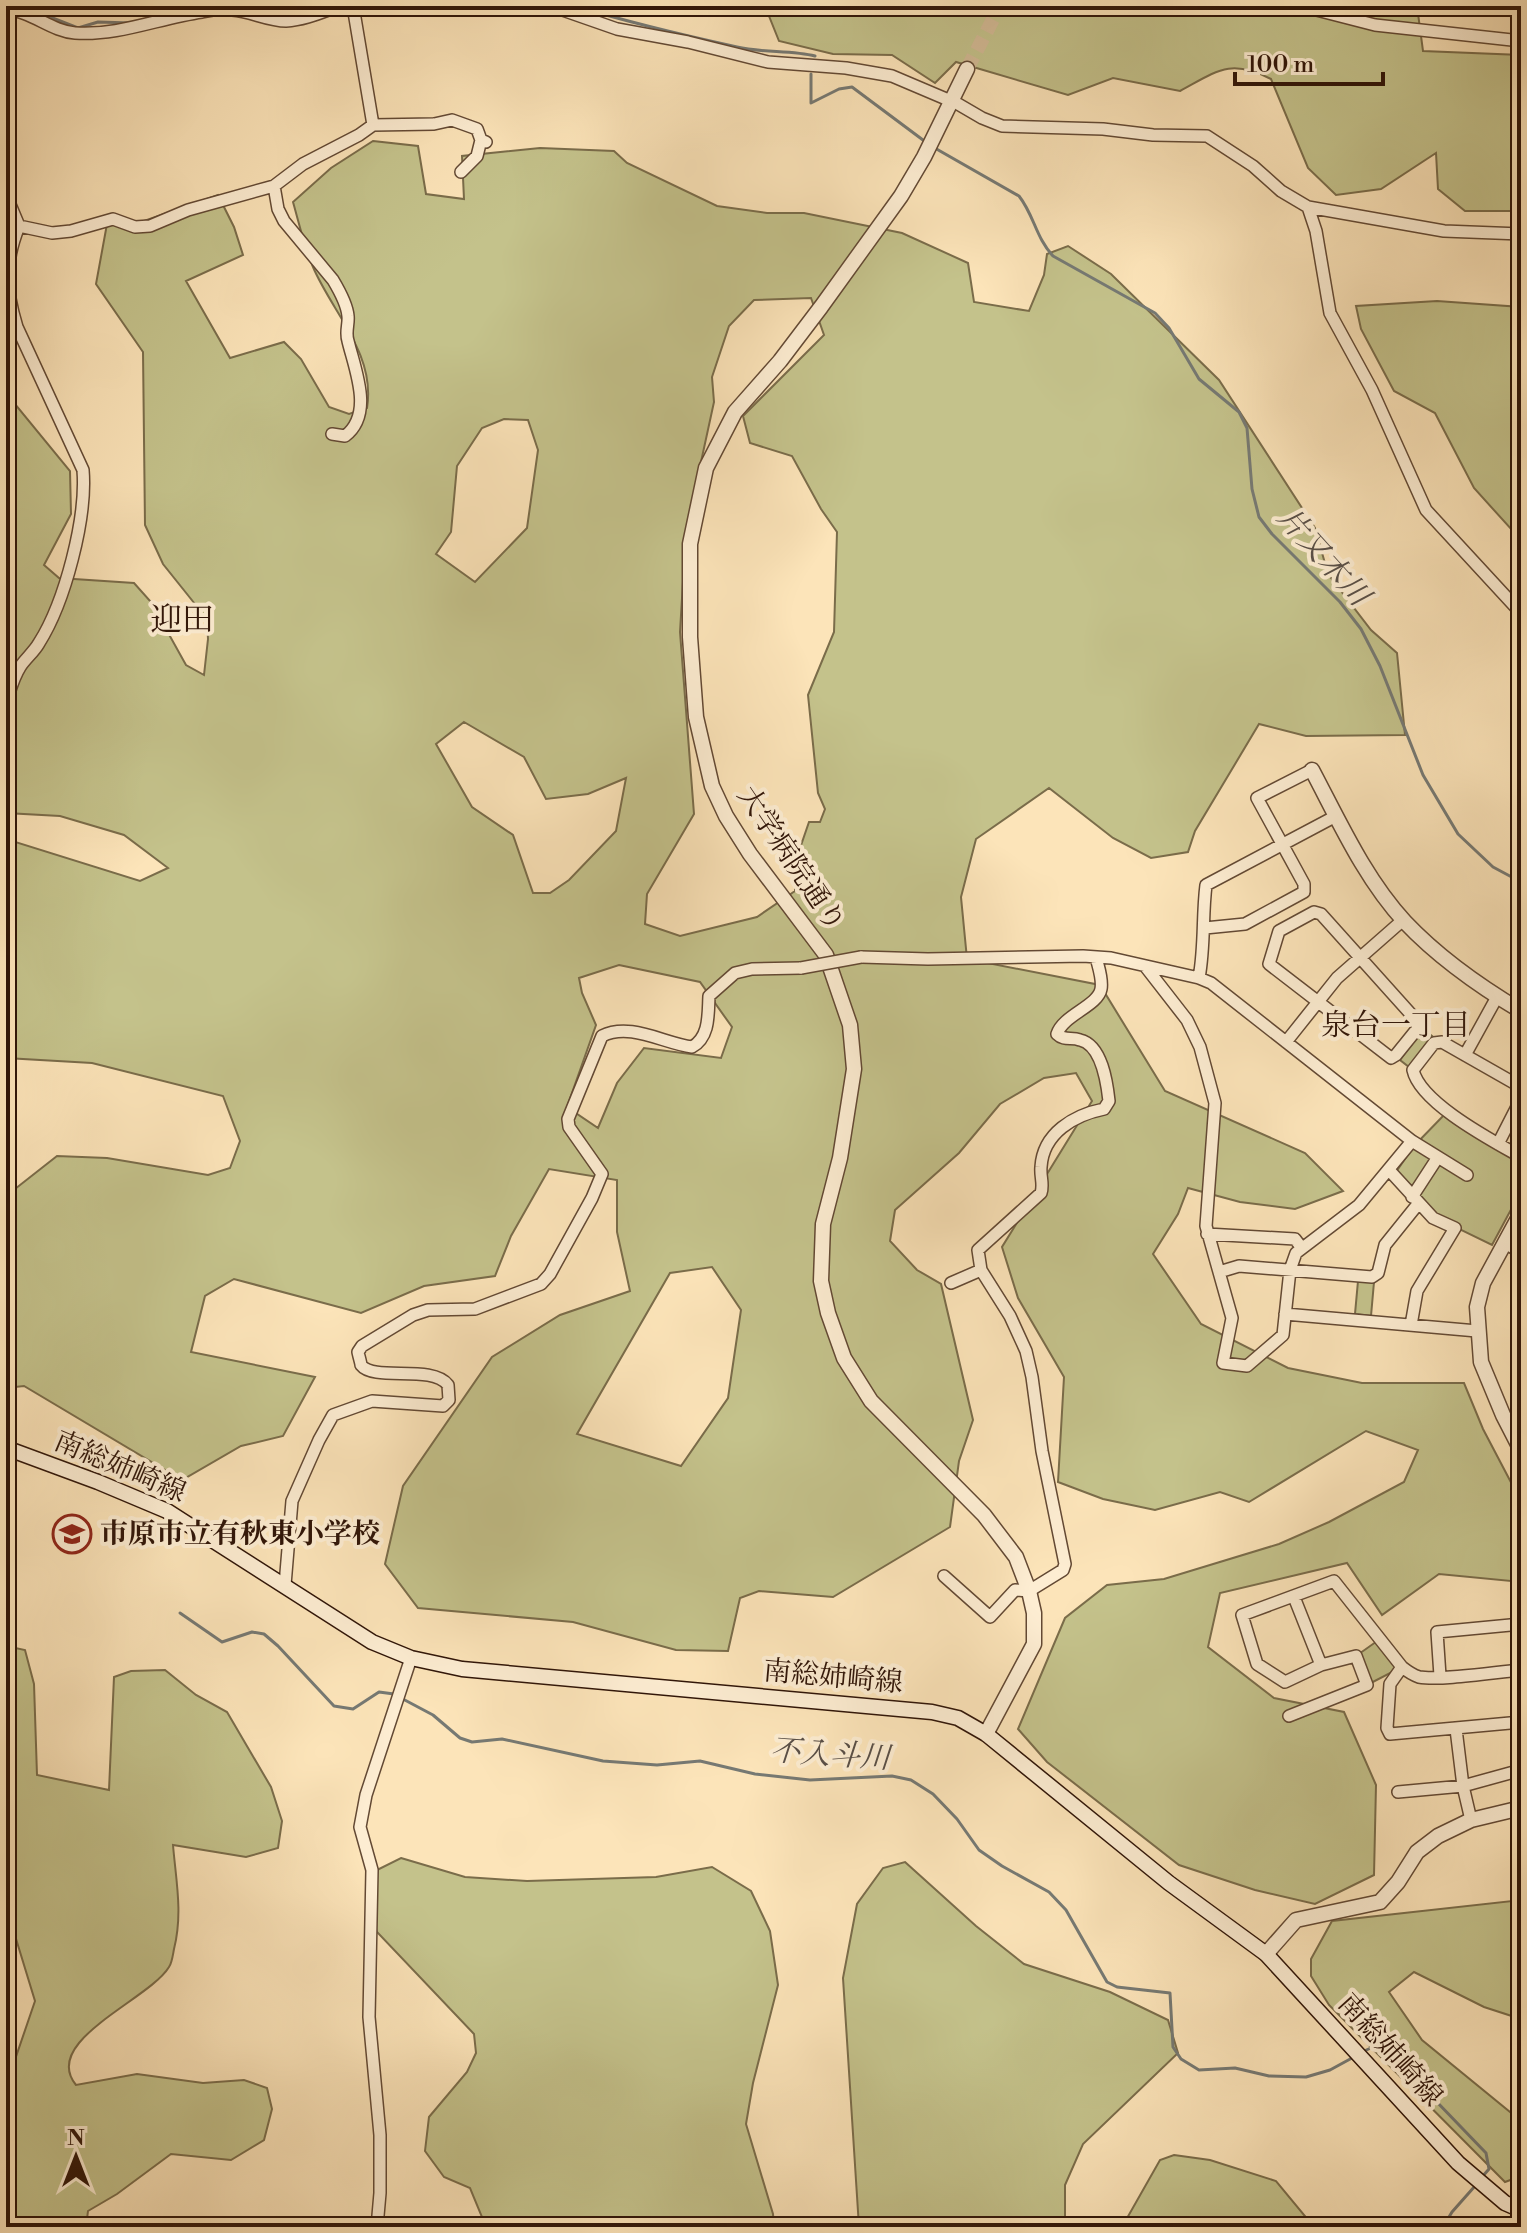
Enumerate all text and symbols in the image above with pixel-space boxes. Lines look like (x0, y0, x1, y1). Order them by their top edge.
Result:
scale bar (1235, 36, 1383, 86)
text: 100 m (1247, 50, 1314, 80)
water label: 片又木川 (1269, 500, 1379, 617)
district label: 迎田 (150, 600, 214, 640)
street label: 大学病院通り (730, 780, 852, 938)
district label: 泉台一丁目 (1321, 1007, 1471, 1045)
street label: 南総姉崎線 (49, 1424, 191, 1510)
school or university icon: 市原市立有秋東小学校 (51, 1513, 93, 1555)
place label: 市原市立有秋東小学校 (100, 1517, 380, 1552)
street label: 南総姉崎線 (762, 1653, 904, 1701)
water label: 不入斗川 (769, 1732, 894, 1778)
street label: 南総姉崎線 (1330, 1986, 1450, 2114)
north arrow (36, 2117, 116, 2197)
text: N (67, 2125, 85, 2152)

